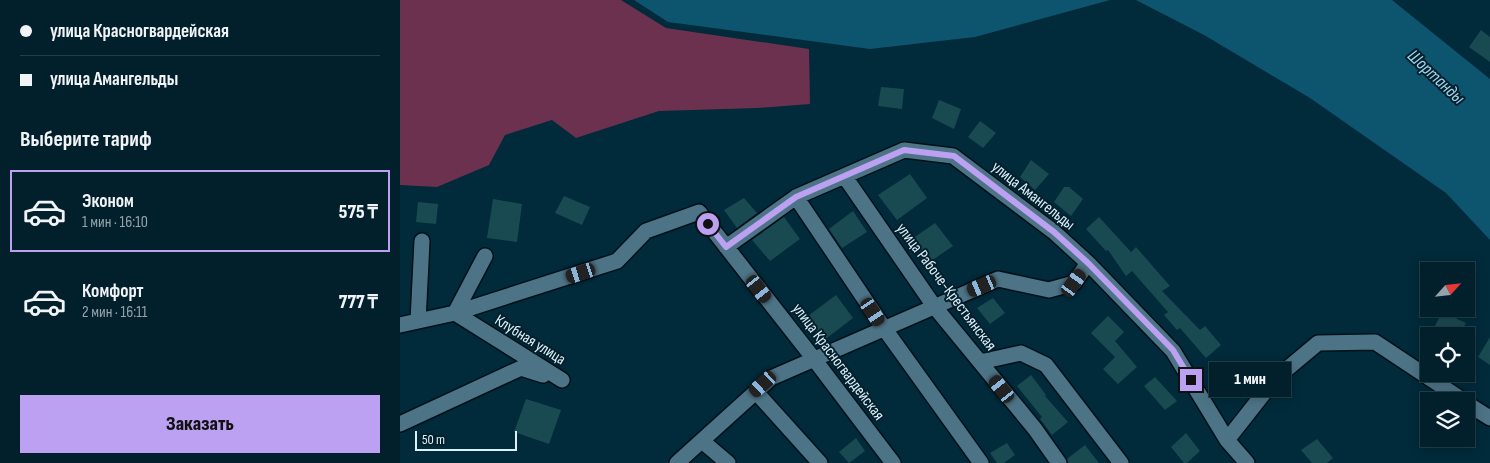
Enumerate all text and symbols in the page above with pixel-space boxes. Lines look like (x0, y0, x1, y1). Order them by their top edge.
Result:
text: улица Красногвардейская (50, 20, 229, 43)
water label: Шортанды (1403, 45, 1469, 109)
text: улица Амангельды (50, 68, 178, 91)
text: Выберите тариф (20, 126, 152, 153)
street label: улица Амангельды (988, 158, 1078, 234)
icon: car (22, 189, 67, 234)
text: Эконом (82, 190, 134, 213)
text: 575 ₸ (339, 201, 378, 224)
text: 1 мин · 16:10 (82, 213, 148, 232)
route start (697, 213, 719, 235)
street label: улица Рабоче-Крестьянская (892, 220, 1000, 354)
car (564, 261, 597, 285)
north arrow (1420, 262, 1475, 318)
map controls (1420, 262, 1475, 447)
car (1059, 266, 1088, 300)
car (743, 273, 774, 305)
car (965, 273, 998, 299)
icon: car (22, 279, 67, 324)
text: Комфорт (82, 280, 144, 303)
text: 777 ₸ (339, 291, 378, 314)
car (858, 295, 887, 329)
street label: улица Красногвардейская (788, 300, 888, 424)
text: 2 мин · 16:11 (82, 303, 147, 322)
street label: Клубная улица (491, 311, 569, 369)
button: locate (1420, 327, 1475, 382)
callout: 1 мин (1208, 362, 1291, 398)
car (746, 368, 779, 400)
route end (1180, 369, 1202, 391)
text: 1 мин (1234, 370, 1266, 389)
car (986, 373, 1017, 405)
button: layers (1420, 392, 1475, 447)
button: Заказать (20, 395, 380, 453)
scale bar (415, 428, 518, 451)
text: 50 m (422, 431, 445, 448)

